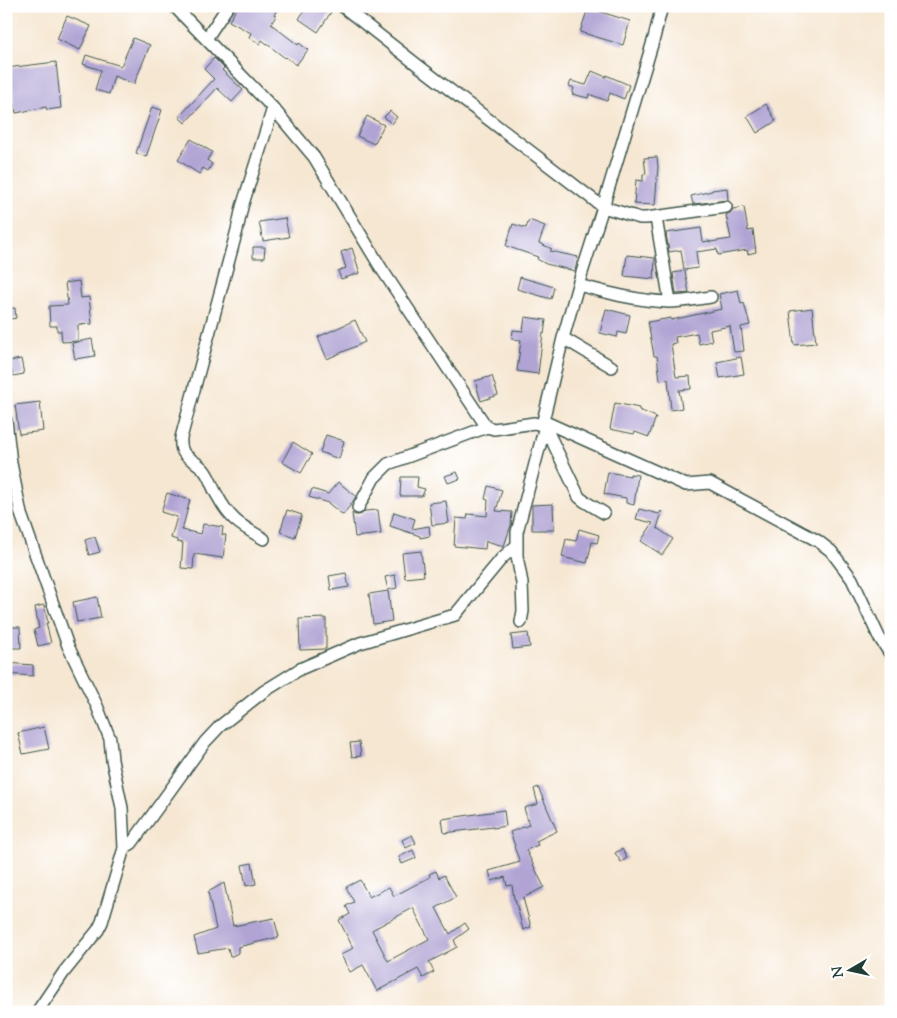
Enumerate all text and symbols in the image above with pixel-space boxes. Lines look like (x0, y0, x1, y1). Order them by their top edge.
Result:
north arrow (824, 946, 874, 996)
text: N (828, 965, 850, 979)

